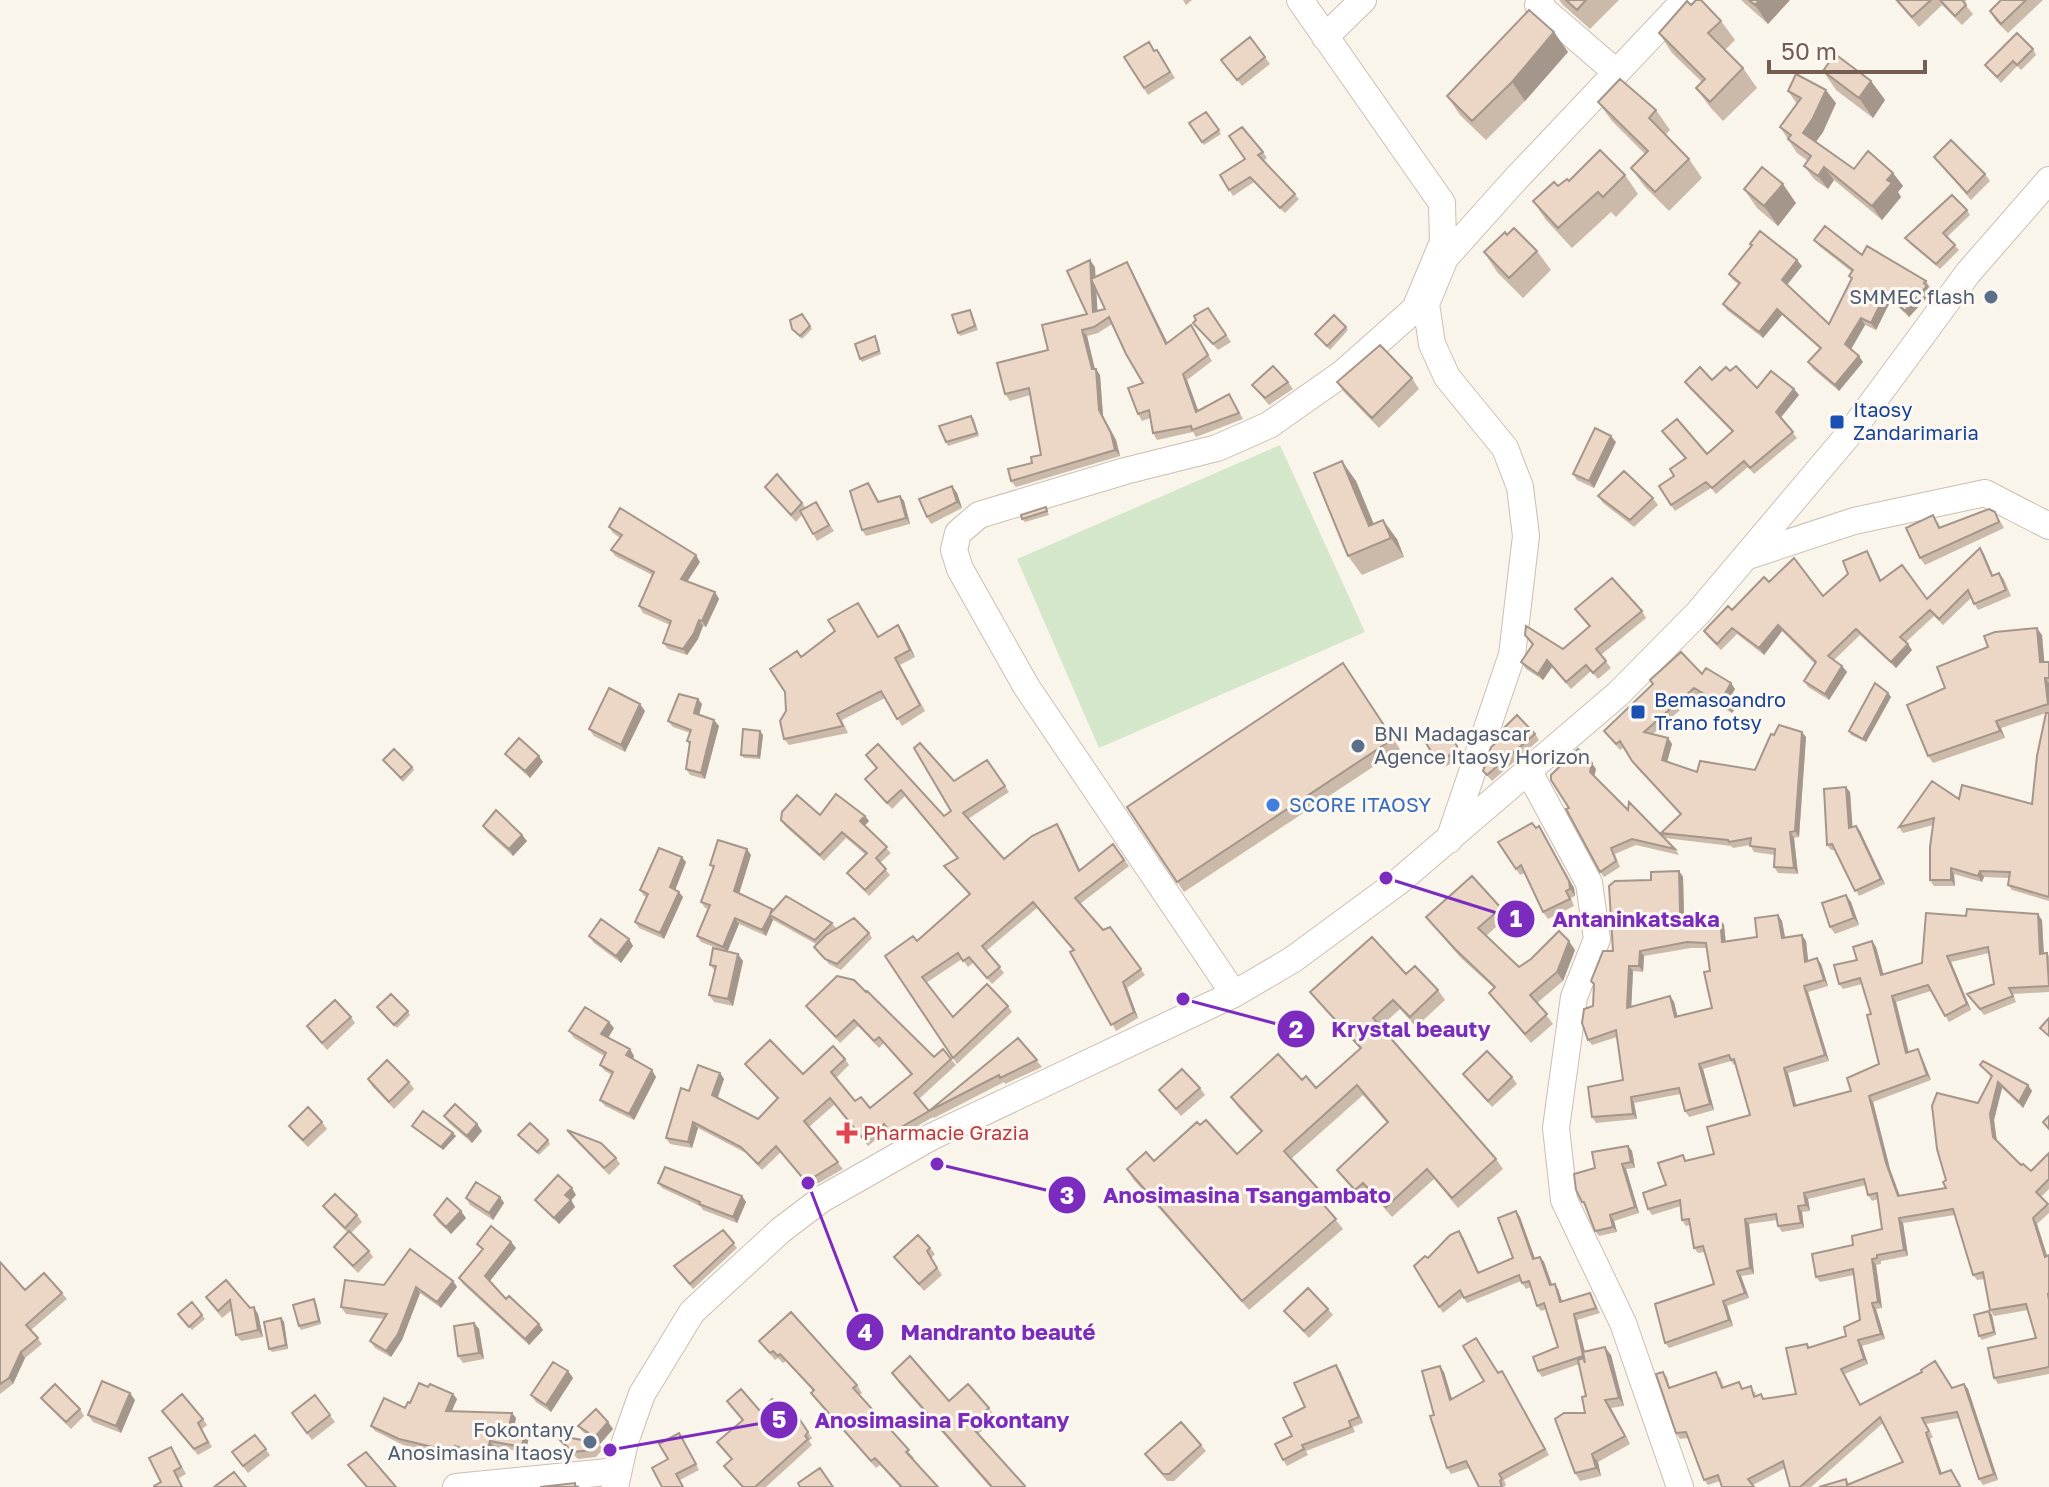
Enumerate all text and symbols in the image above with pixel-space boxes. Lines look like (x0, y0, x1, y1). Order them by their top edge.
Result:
scale bar (1769, 24, 1925, 74)
text: 50 m (1781, 36, 1837, 65)
place label: SMMEC flash (1849, 284, 1975, 308)
marker: SMMEC flash (1982, 288, 2000, 306)
place label: Itaosy Zandarimaria (1853, 397, 1979, 444)
marker: Itaosy Zandarimaria (1828, 413, 1846, 431)
place label: Bemasoandro Trano fotsy (1654, 687, 1786, 734)
marker: Bemasoandro Trano fotsy (1629, 703, 1647, 721)
place label: BNI Madagascar Agence Itaosy Horizon (1374, 721, 1590, 768)
marker: BNI Madagascar Agence Itaosy Horizon (1349, 737, 1367, 755)
place label: SCORE ITAOSY (1289, 792, 1431, 816)
marker: SCORE ITAOSY (1264, 796, 1282, 814)
callout: Antaninkatsaka (1496, 896, 1736, 942)
text: 1 (1510, 903, 1522, 932)
text: Antaninkatsaka (1552, 905, 1720, 932)
callout: Krystal beauty (1276, 1006, 1507, 1052)
text: 2 (1289, 1014, 1303, 1043)
text: Krystal beauty (1331, 1015, 1491, 1042)
place label: Pharmacie Grazia (863, 1120, 1029, 1144)
marker: Pharmacie Grazia (838, 1124, 856, 1142)
callout: Anosimasina Tsangambato (1047, 1172, 1407, 1218)
text: 3 (1060, 1180, 1074, 1209)
text: Anosimasina Tsangambato (1103, 1181, 1391, 1208)
callout: Mandranto beauté (845, 1309, 1112, 1355)
text: 4 (858, 1317, 873, 1346)
text: Mandranto beauté (900, 1318, 1096, 1345)
callout: Anosimasina Fokontany (759, 1397, 1086, 1443)
text: 5 (772, 1404, 786, 1433)
text: Anosimasina Fokontany (814, 1406, 1070, 1433)
place label: Fokontany Anosimasina Itaosy (387, 1417, 574, 1464)
marker: Fokontany Anosimasina Itaosy (581, 1433, 599, 1451)

